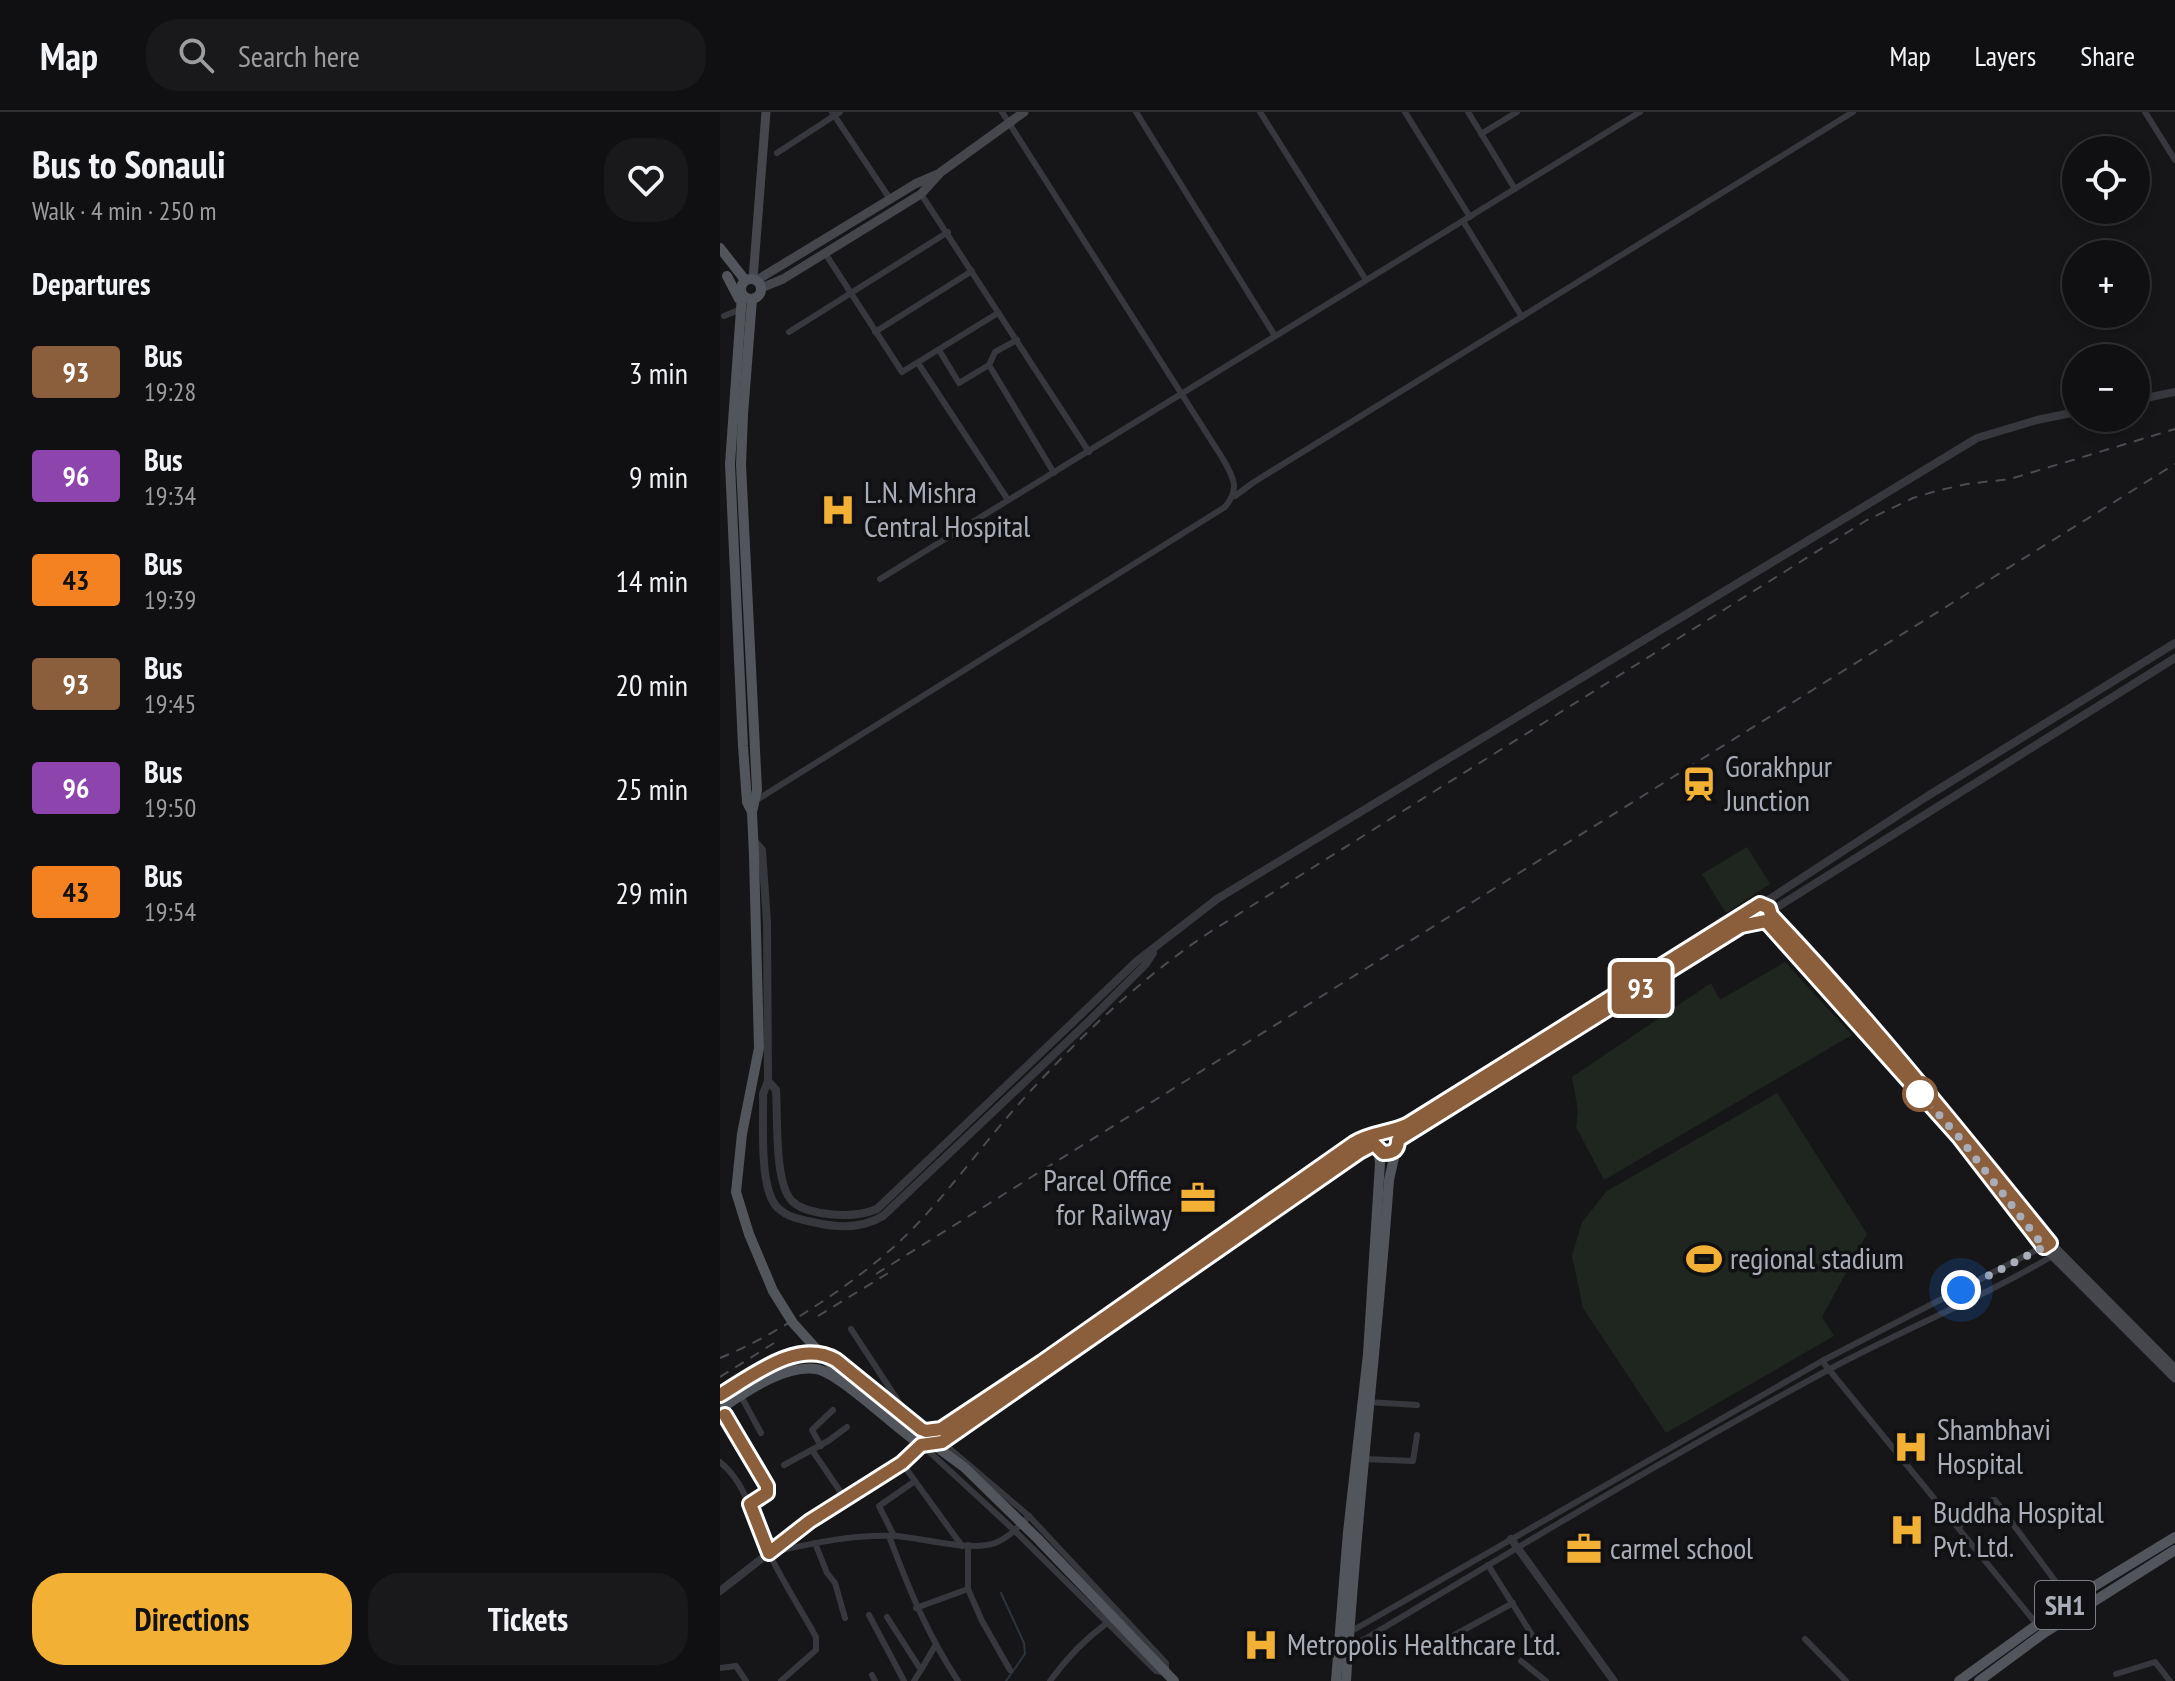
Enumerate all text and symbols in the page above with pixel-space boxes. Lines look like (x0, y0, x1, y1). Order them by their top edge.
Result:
search box (146, 19, 706, 91)
text: Map (40, 31, 98, 80)
icon: search (174, 33, 218, 77)
text: Search here (238, 36, 360, 75)
text: Map (1889, 37, 1931, 74)
text: Layers (1975, 37, 2036, 74)
text: Share (2080, 37, 2135, 74)
map controls (2062, 136, 2150, 432)
button: locate (2062, 136, 2150, 224)
button: heart (604, 138, 688, 222)
text: Bus to Sonauli (32, 139, 226, 188)
text: Walk · 4 min · 250 m (32, 194, 216, 227)
button: + (2062, 240, 2150, 328)
text: Departures (32, 264, 150, 303)
text: Bus (144, 336, 183, 375)
button: − (2062, 344, 2150, 432)
text: 93 (63, 353, 89, 390)
text: 3 min (629, 353, 688, 392)
text: 19:28 (144, 375, 196, 408)
text: Bus (144, 440, 183, 479)
text: 96 (63, 457, 89, 494)
text: 9 min (629, 457, 688, 496)
place label: L.N. Mishra Central Hospital (864, 472, 1030, 545)
text: 19:34 (144, 479, 196, 512)
hospital icon: L.N. Mishra Central Hospital (819, 491, 857, 529)
text: Bus (144, 544, 183, 583)
text: 43 (63, 561, 89, 598)
text: 14 min (615, 561, 688, 600)
text: 19:39 (144, 583, 196, 616)
text: Bus (144, 648, 183, 687)
text: 93 (63, 665, 89, 702)
text: 20 min (615, 665, 688, 704)
text: 19:45 (144, 687, 196, 720)
place label: Gorakhpur Junction (1724, 746, 1833, 819)
text: Bus (144, 752, 183, 791)
station icon: Gorakhpur Junction (1680, 765, 1718, 803)
text: 96 (63, 769, 89, 806)
text: 25 min (615, 769, 688, 808)
text: 19:50 (144, 791, 196, 824)
text: Bus (144, 856, 183, 895)
text: 43 (63, 873, 89, 910)
text: 29 min (615, 873, 688, 912)
text: 19:54 (144, 895, 196, 928)
line badge: 93 (1605, 962, 1677, 1014)
text: 93 (1628, 969, 1654, 1006)
unlabelled marker (1903, 1077, 1937, 1111)
place label: Parcel Office for Railway (1043, 1160, 1173, 1233)
office icon: Parcel Office for Railway (1179, 1179, 1217, 1217)
place label: regional stadium (1730, 1238, 1904, 1277)
sports icon: regional stadium (1685, 1240, 1723, 1278)
your location (1941, 1270, 1981, 1310)
place label: Shambhavi Hospital (1937, 1409, 2051, 1482)
hospital icon: Shambhavi Hospital (1892, 1428, 1930, 1466)
place label: Buddha Hospital Pvt. Ltd. (1933, 1492, 2104, 1565)
hospital icon: Buddha Hospital Pvt. Ltd. (1888, 1511, 1926, 1549)
place label: carmel school (1610, 1528, 1753, 1567)
office icon: carmel school (1565, 1530, 1603, 1568)
button: Directions (32, 1573, 352, 1665)
button: Tickets (368, 1573, 688, 1665)
road number: SH1 (2035, 1581, 2095, 1629)
place label: Metropolis Healthcare Ltd. (1287, 1624, 1560, 1663)
hospital icon: Metropolis Healthcare Ltd. (1242, 1626, 1280, 1664)

